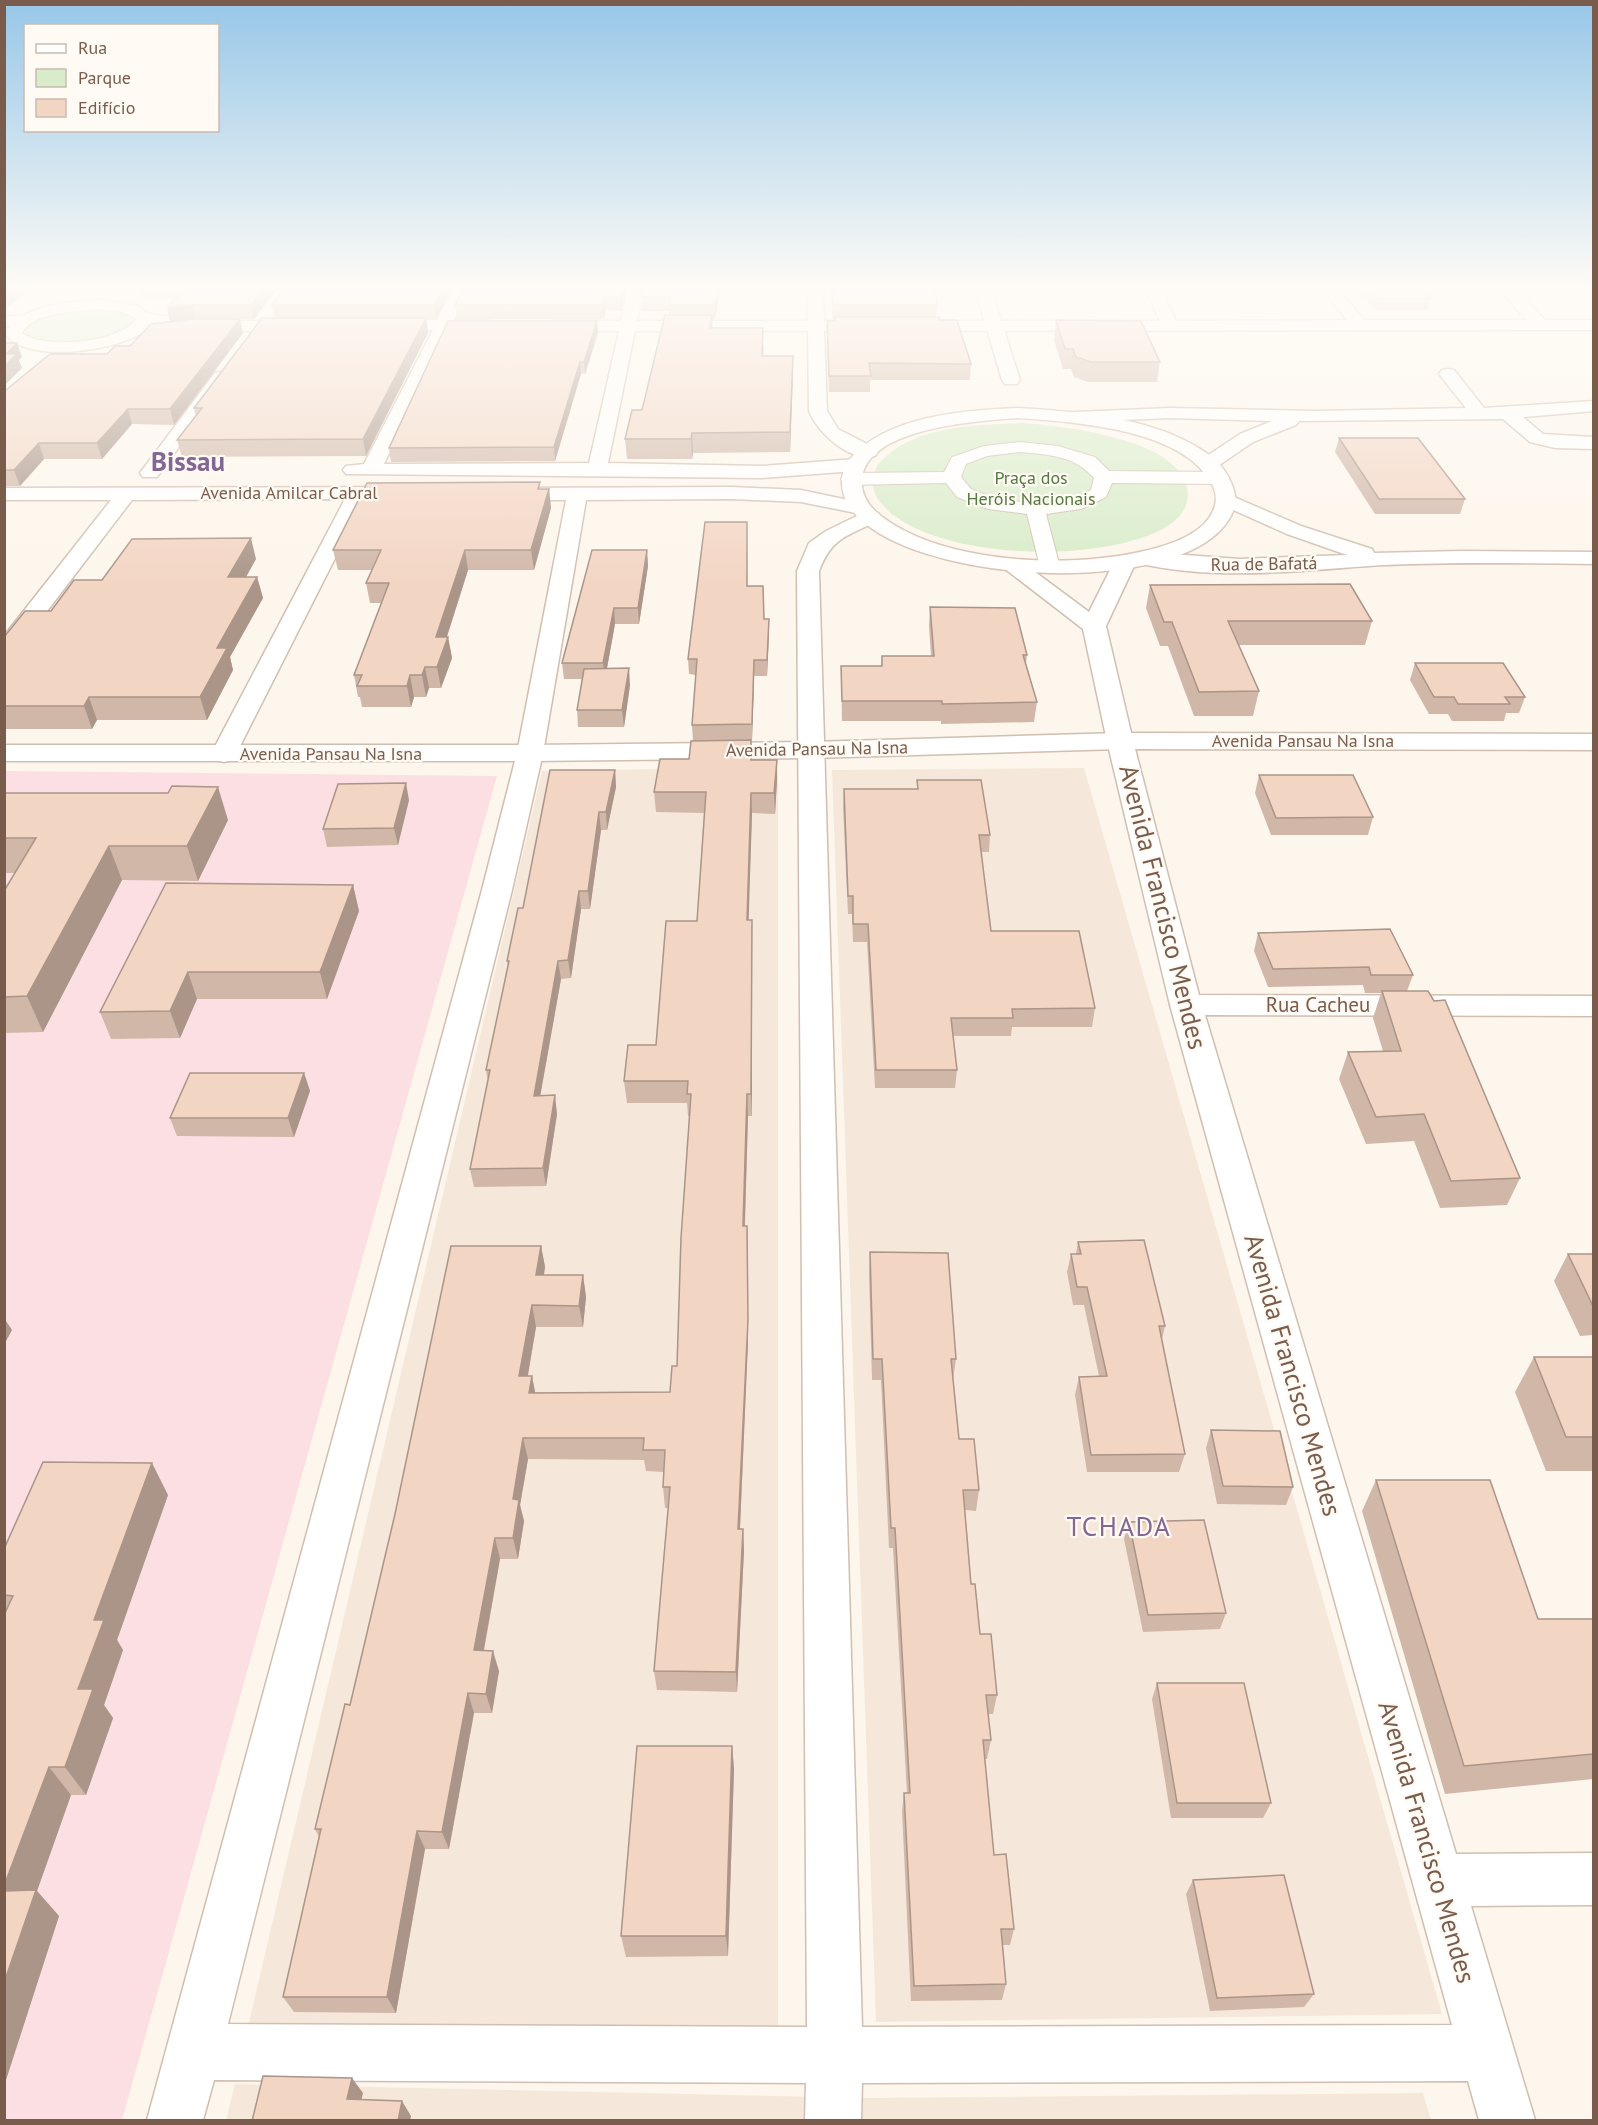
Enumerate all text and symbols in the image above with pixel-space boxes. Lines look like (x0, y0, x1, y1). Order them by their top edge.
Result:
legend (24, 24, 219, 132)
text: Rua (78, 36, 107, 59)
text: Parque (78, 66, 131, 89)
text: Edifício (78, 96, 135, 119)
district label: Bissau (151, 444, 225, 478)
park label: Praça dos Heróis Nacionais (966, 466, 1096, 510)
street label: Avenida Amilcar Cabral (200, 481, 378, 504)
street label: Rua de Bafatá (1210, 551, 1318, 576)
street label: Avenida Pansau Na Isna (1212, 729, 1394, 752)
street label: Avenida Pansau Na Isna (726, 735, 908, 762)
street label: Avenida Pansau Na Isna (240, 742, 422, 765)
street label: Avenida Francisco Mendes (1112, 761, 1215, 1053)
street label: Rua Cacheu (1266, 991, 1370, 1018)
street label: Avenida Francisco Mendes (1237, 1230, 1350, 1520)
district label: TCHADA (1067, 1509, 1171, 1543)
street label: Avenida Francisco Mendes (1371, 1697, 1484, 1987)

